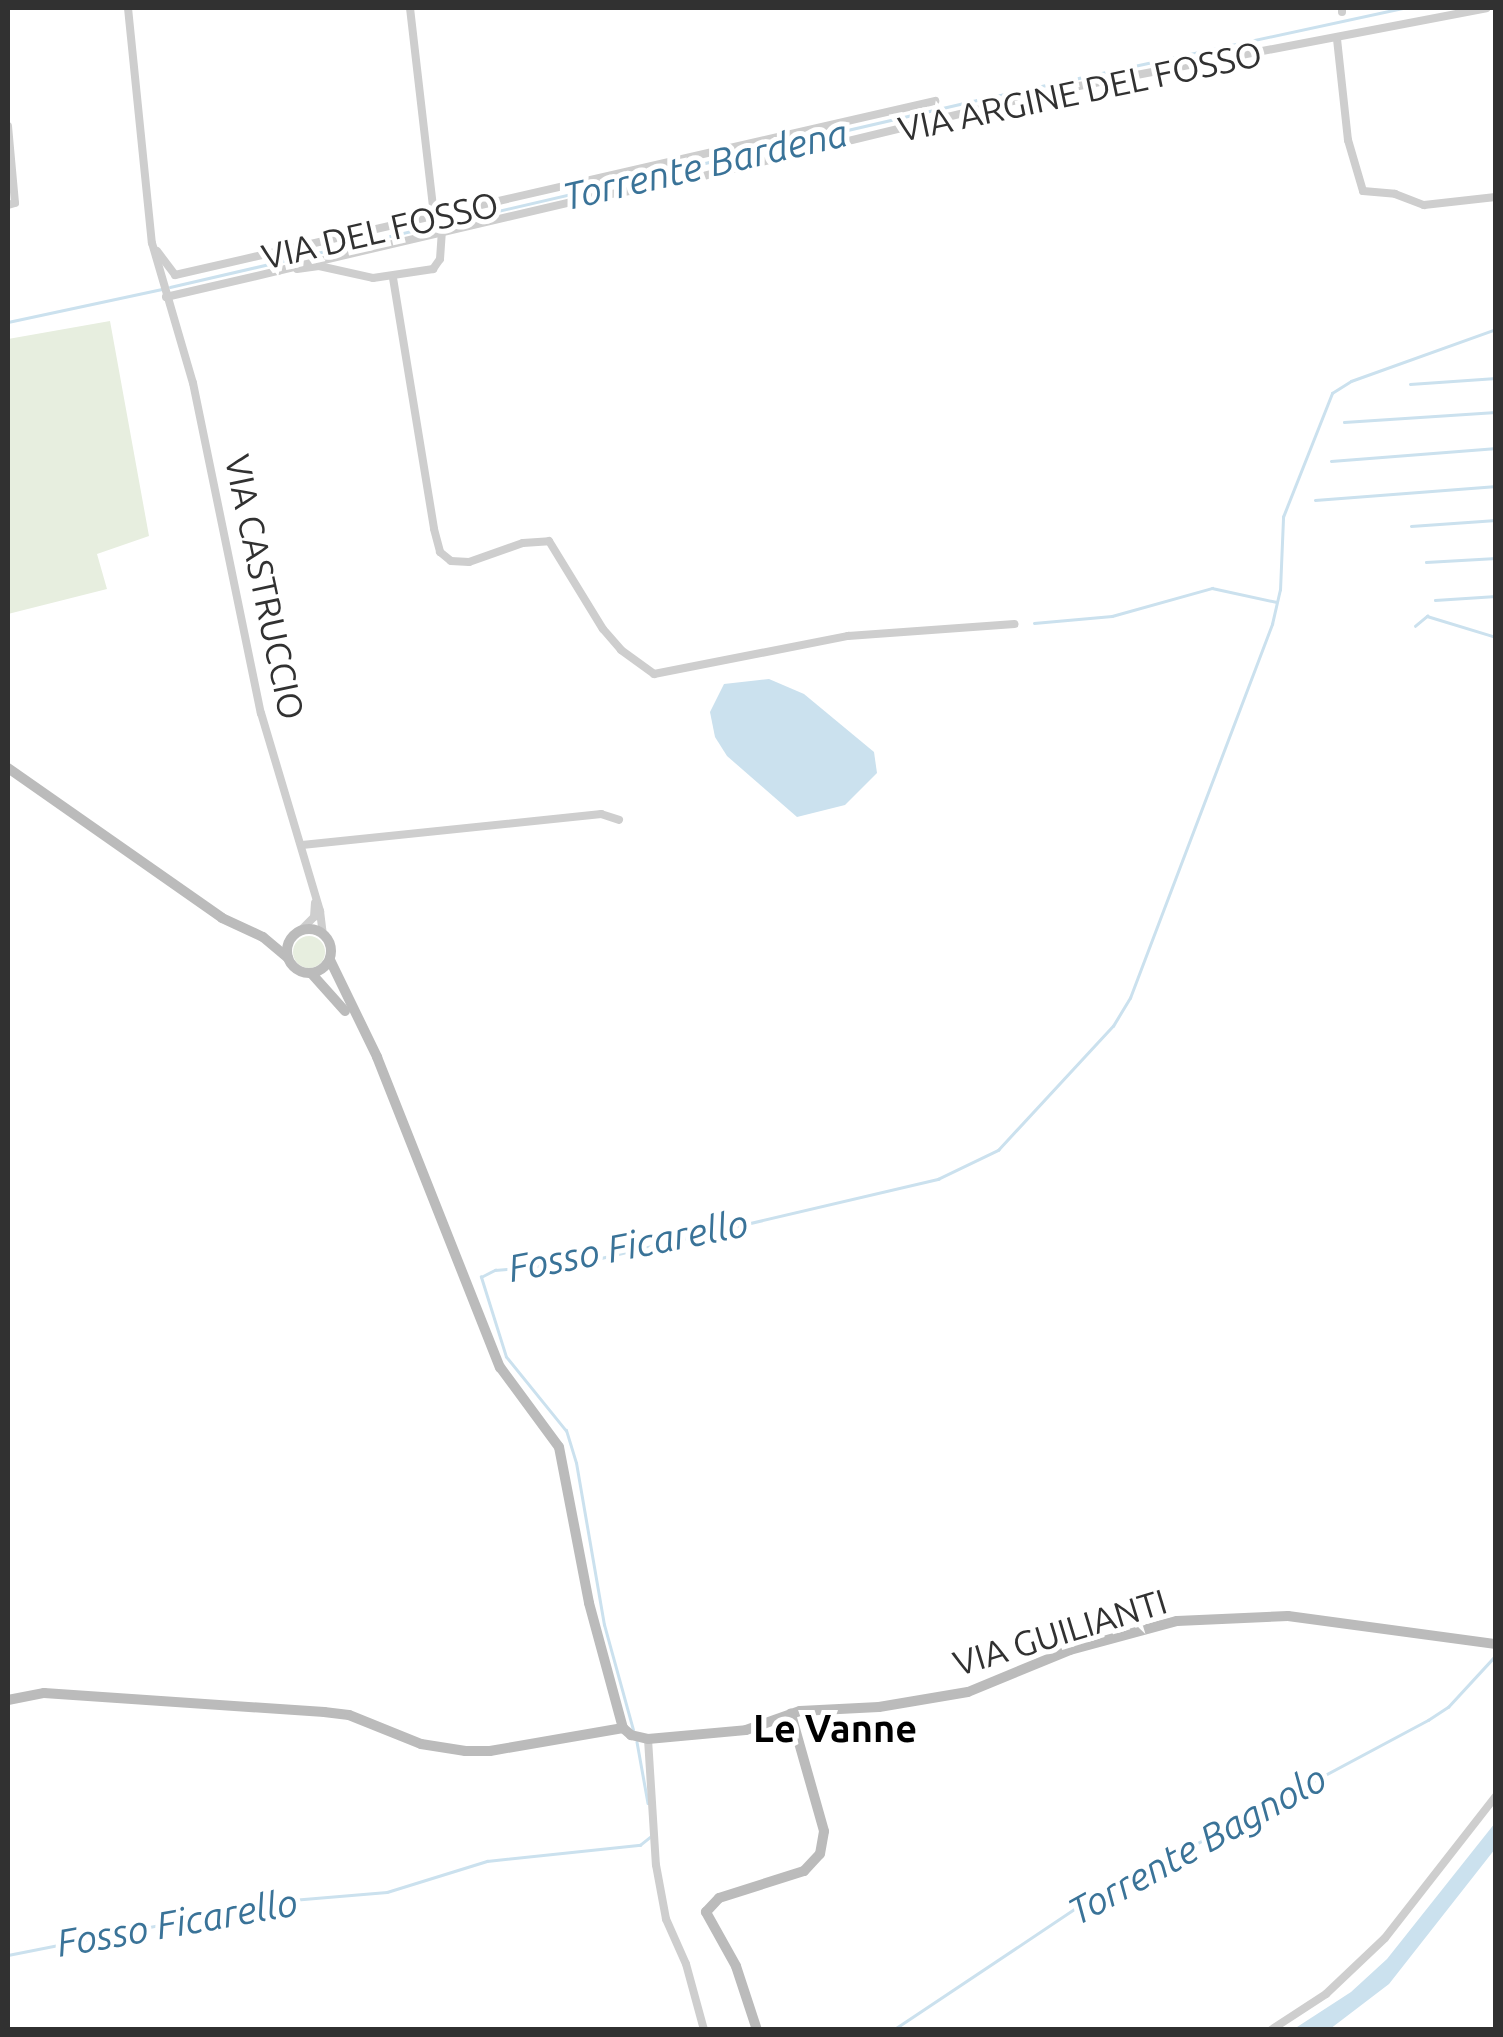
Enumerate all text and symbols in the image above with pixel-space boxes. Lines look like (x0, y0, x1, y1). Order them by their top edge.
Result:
street label: VIA ARGINE DEL FOSSO (894, 32, 1266, 150)
water label: Torrente Bardena (558, 110, 852, 220)
street label: VIA DEL FOSSO (258, 182, 502, 278)
street label: VIA CASTRUCCIO (216, 451, 314, 723)
water label: Fosso Ficarello (504, 1200, 752, 1292)
street label: VIA GUILIANTI (948, 1580, 1172, 1684)
district label: Le Vanne (753, 1706, 917, 1752)
water label: Torrente Bagnolo (1060, 1755, 1334, 1935)
water label: Fosso Ficarello (53, 1879, 301, 1967)

